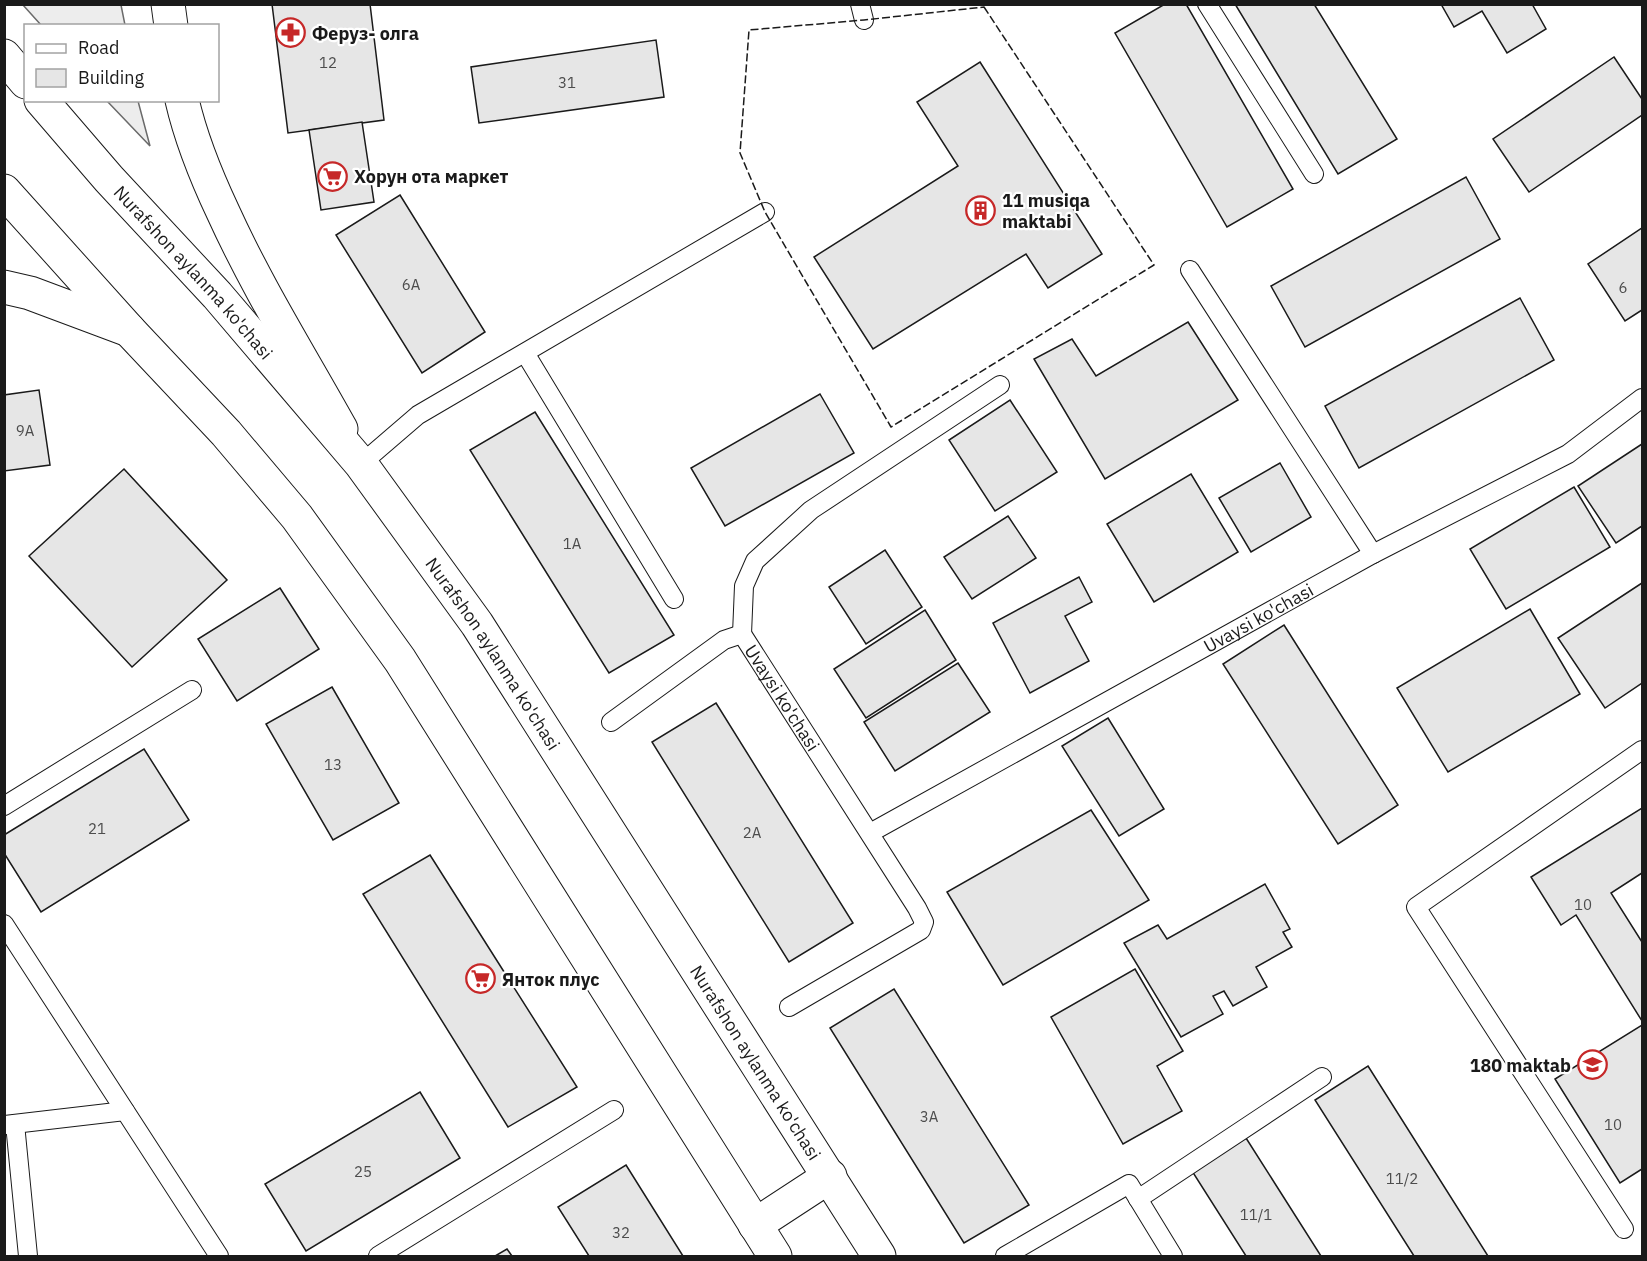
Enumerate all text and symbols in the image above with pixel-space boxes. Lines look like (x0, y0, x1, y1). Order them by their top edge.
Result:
pharmacy icon: Феруз- олга (275, 17, 307, 49)
place label: Феруз- олга (312, 22, 419, 45)
legend (24, 24, 219, 102)
text: Road (78, 36, 119, 59)
house number: 12 (319, 53, 337, 72)
text: Building (78, 66, 145, 89)
house number: 31 (558, 73, 576, 92)
supermarket icon: Хорун ота маркет (317, 160, 349, 192)
place label: Хорун ота маркет (354, 165, 509, 188)
street label: Nurafshon aylanma ko'chasi (109, 180, 278, 364)
place label: 11 musiqa maktabi (1002, 189, 1090, 233)
building icon: 11 musiqa maktabi (965, 194, 997, 226)
house number: 6А (402, 275, 421, 294)
house number: 6 (1618, 278, 1628, 297)
house number: 9А (16, 421, 35, 440)
house number: 1А (563, 534, 582, 553)
street label: Nurafshon aylanma ko'chasi (421, 553, 566, 754)
street label: Uvaysi ko'chasi (1199, 578, 1317, 657)
street label: Uvaysi ko'chasi (740, 640, 825, 755)
house number: 13 (324, 755, 342, 774)
house number: 21 (88, 819, 106, 838)
house number: 2А (743, 823, 762, 842)
house number: 10 (1574, 895, 1592, 914)
street label: Nurafshon aylanma ko'chasi (685, 961, 826, 1164)
supermarket icon: Янток плус (465, 963, 497, 995)
place label: Янток плус (502, 968, 600, 991)
school or university icon: 180 maktab (1576, 1049, 1608, 1081)
place label: 180 maktab (1470, 1054, 1571, 1077)
house number: 3А (920, 1107, 939, 1126)
house number: 10 (1604, 1115, 1622, 1134)
house number: 25 (354, 1162, 372, 1181)
house number: 11/2 (1386, 1169, 1418, 1188)
house number: 11/1 (1240, 1205, 1272, 1224)
house number: 32 (612, 1223, 630, 1242)

